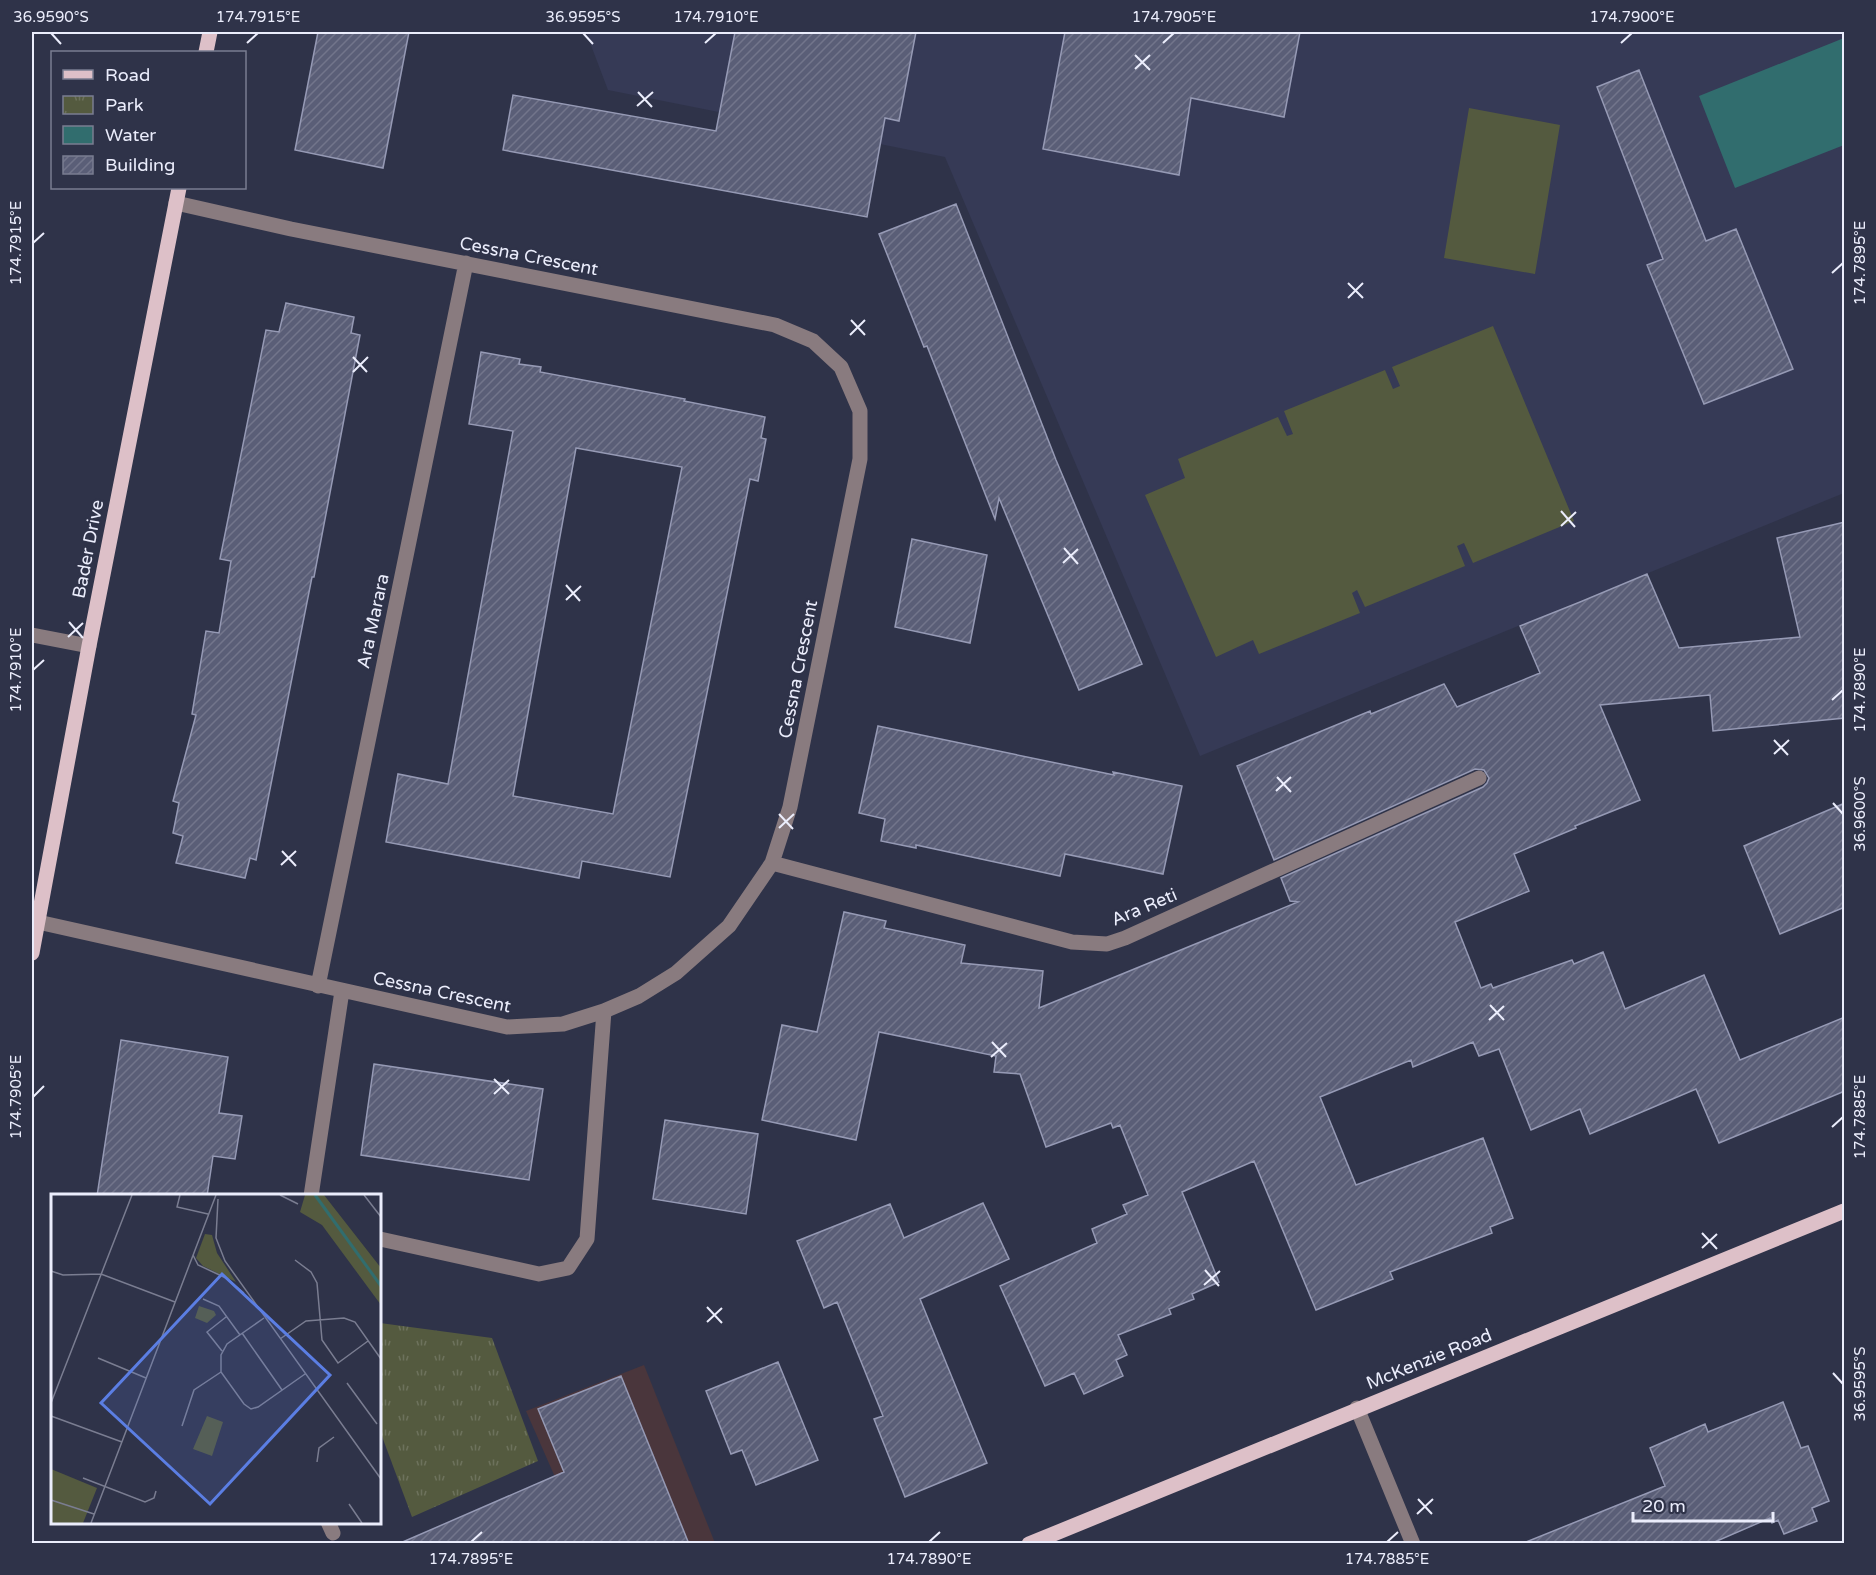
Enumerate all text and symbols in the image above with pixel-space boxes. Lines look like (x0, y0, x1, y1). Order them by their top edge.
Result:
text: 36.9590°S (13, 8, 89, 26)
text: 174.7915°E (216, 8, 300, 26)
text: 36.9595°S (545, 8, 621, 26)
text: 174.7910°E (674, 8, 758, 26)
text: 174.7905°E (1132, 8, 1216, 26)
text: 174.7900°E (1590, 8, 1674, 26)
legend (51, 51, 246, 189)
text: Road (105, 64, 150, 86)
text: Park (105, 94, 144, 116)
text: Water (105, 124, 156, 146)
text: Building (105, 154, 175, 176)
text: 174.7915°E (7, 201, 25, 285)
text: 174.7895°E (1851, 221, 1869, 305)
street label: Cessna Crescent (458, 232, 600, 280)
street label: Bader Drive (68, 498, 108, 600)
street label: Ara Marara (352, 571, 394, 671)
street label: Cessna Crescent (774, 598, 822, 740)
text: 174.7910°E (7, 628, 25, 712)
text: 174.7890°E (1851, 648, 1869, 732)
text: 36.9600°S (1851, 776, 1869, 852)
street label: Ara Reti (1108, 883, 1180, 931)
street label: Cessna Crescent (371, 967, 513, 1017)
text: 174.7905°E (7, 1055, 25, 1139)
text: 174.7885°E (1851, 1075, 1869, 1159)
inset map (51, 1194, 381, 1524)
street label: McKenzie Road (1363, 1324, 1495, 1394)
text: 36.9595°S (1851, 1346, 1869, 1422)
scale bar (1633, 1485, 1772, 1523)
text: 20 m (1642, 1495, 1686, 1517)
text: 174.7895°E (429, 1550, 513, 1568)
text: 174.7890°E (887, 1550, 971, 1568)
text: 174.7885°E (1345, 1550, 1429, 1568)

